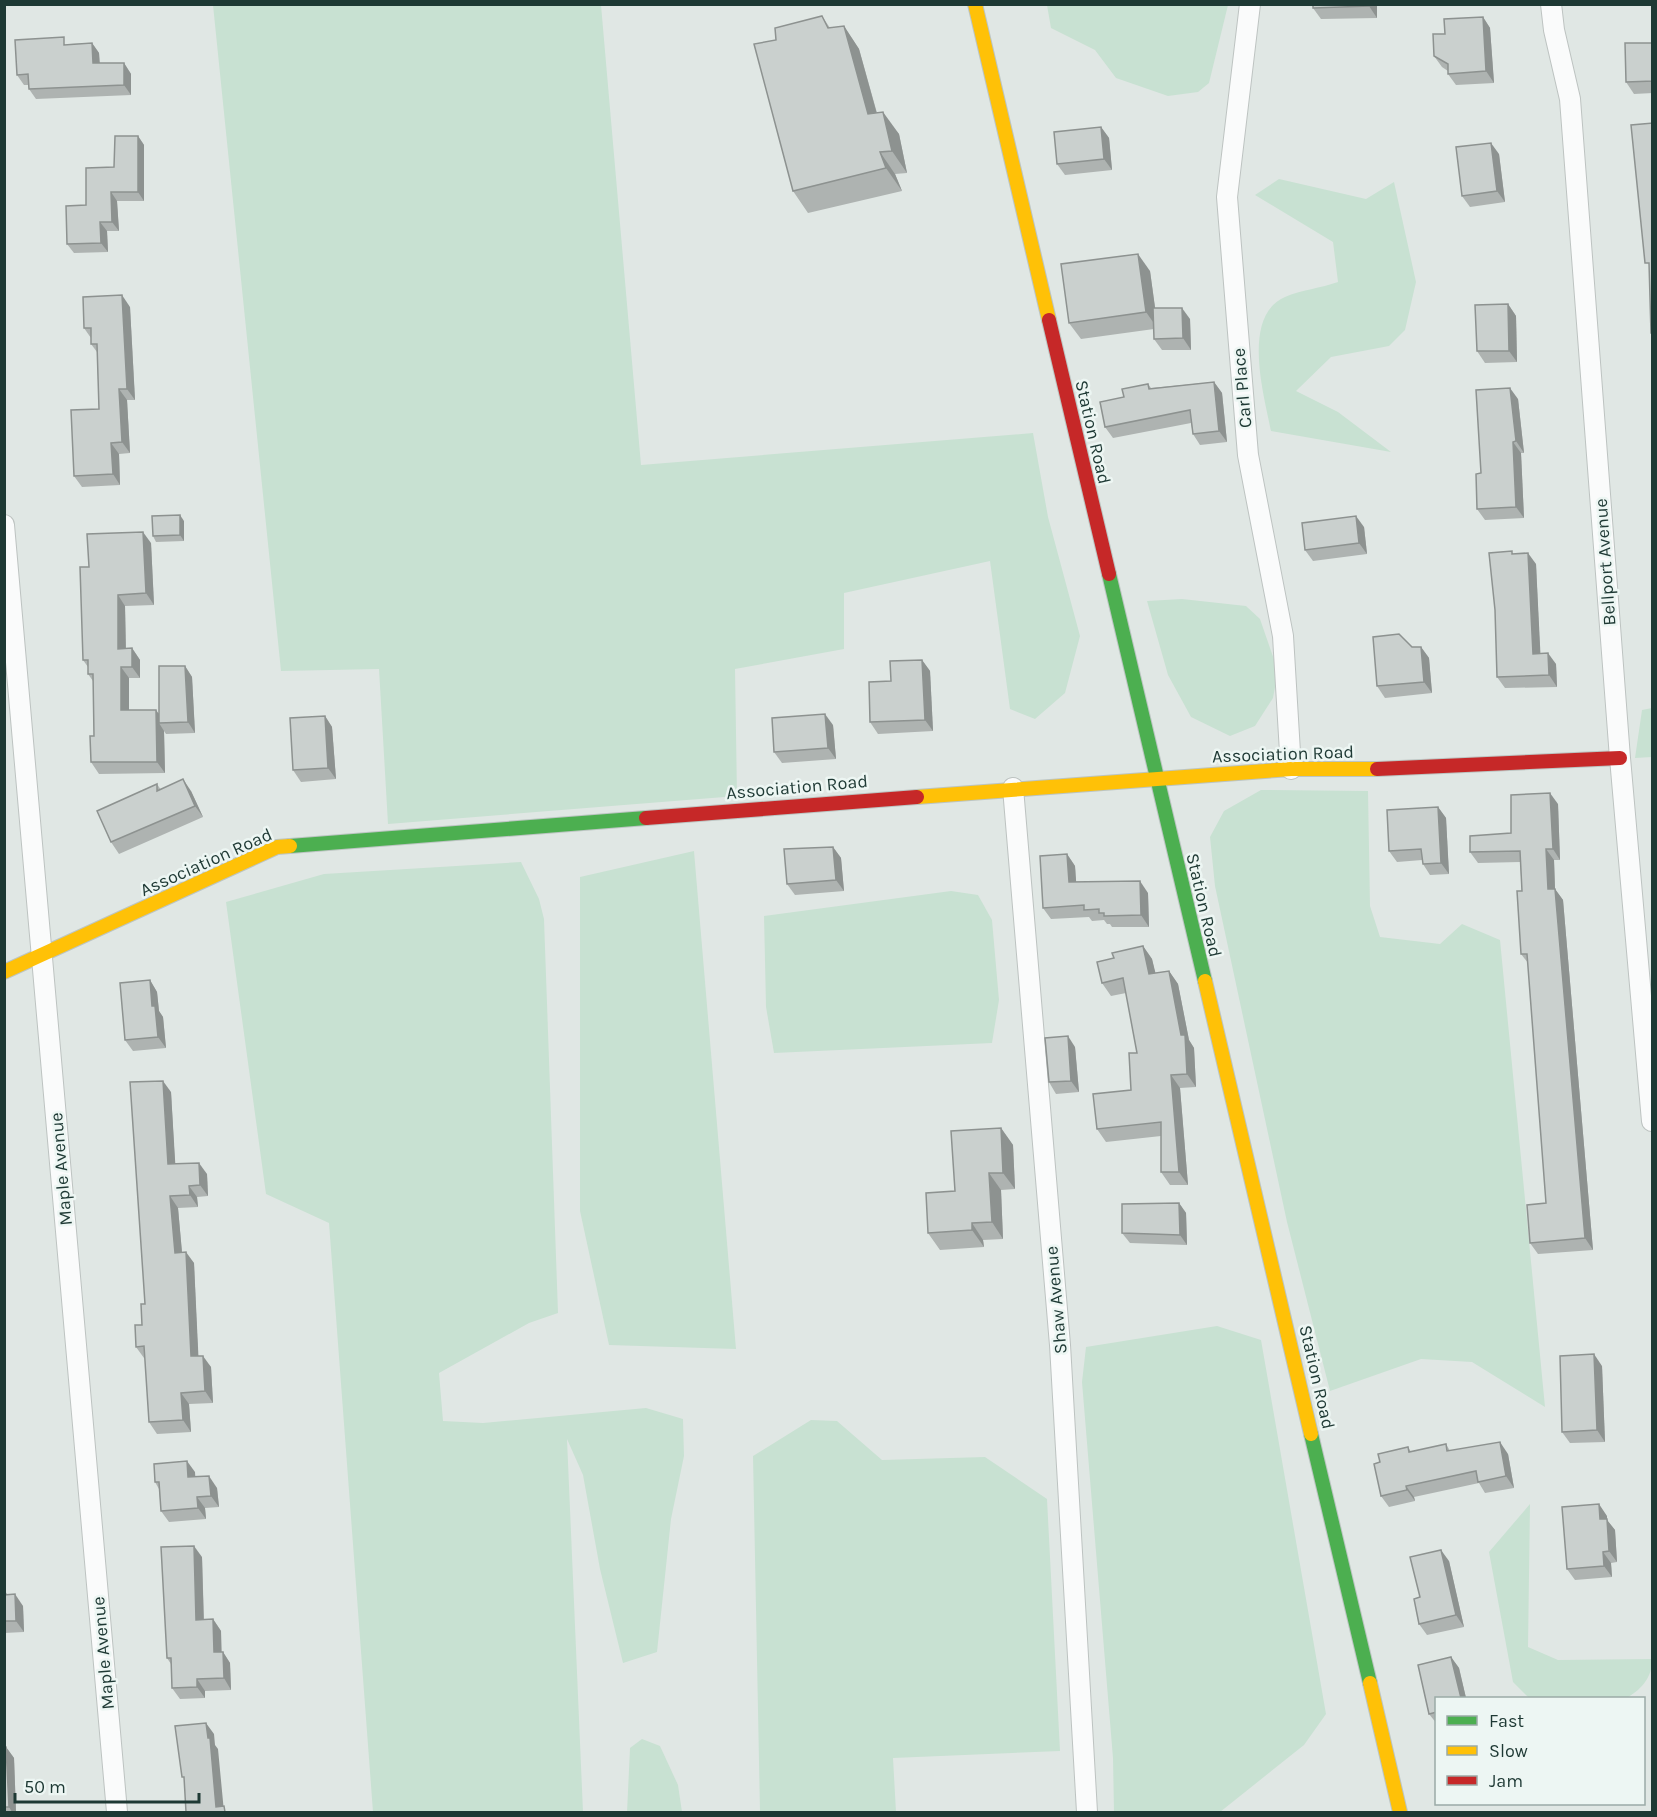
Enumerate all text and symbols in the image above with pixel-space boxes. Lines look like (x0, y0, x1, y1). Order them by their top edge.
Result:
street label: Carl Place (1228, 347, 1256, 429)
street label: Station Road (1070, 378, 1116, 486)
street label: Bellport Avenue (1590, 498, 1620, 626)
street label: Association Road (1212, 741, 1354, 767)
street label: Association Road (725, 770, 869, 804)
street label: Association Road (137, 823, 275, 901)
street label: Station Road (1181, 851, 1227, 959)
street label: Maple Avenue (45, 1112, 77, 1226)
street label: Shaw Avenue (1040, 1245, 1072, 1355)
street label: Station Road (1294, 1323, 1340, 1431)
street label: Maple Avenue (87, 1596, 119, 1710)
legend (1435, 1697, 1645, 1805)
text: Fast (1489, 1710, 1524, 1732)
text: Slow (1489, 1740, 1528, 1762)
scale bar (15, 1766, 200, 1804)
text: Jam (1489, 1770, 1523, 1792)
text: 50 m (24, 1776, 66, 1798)

